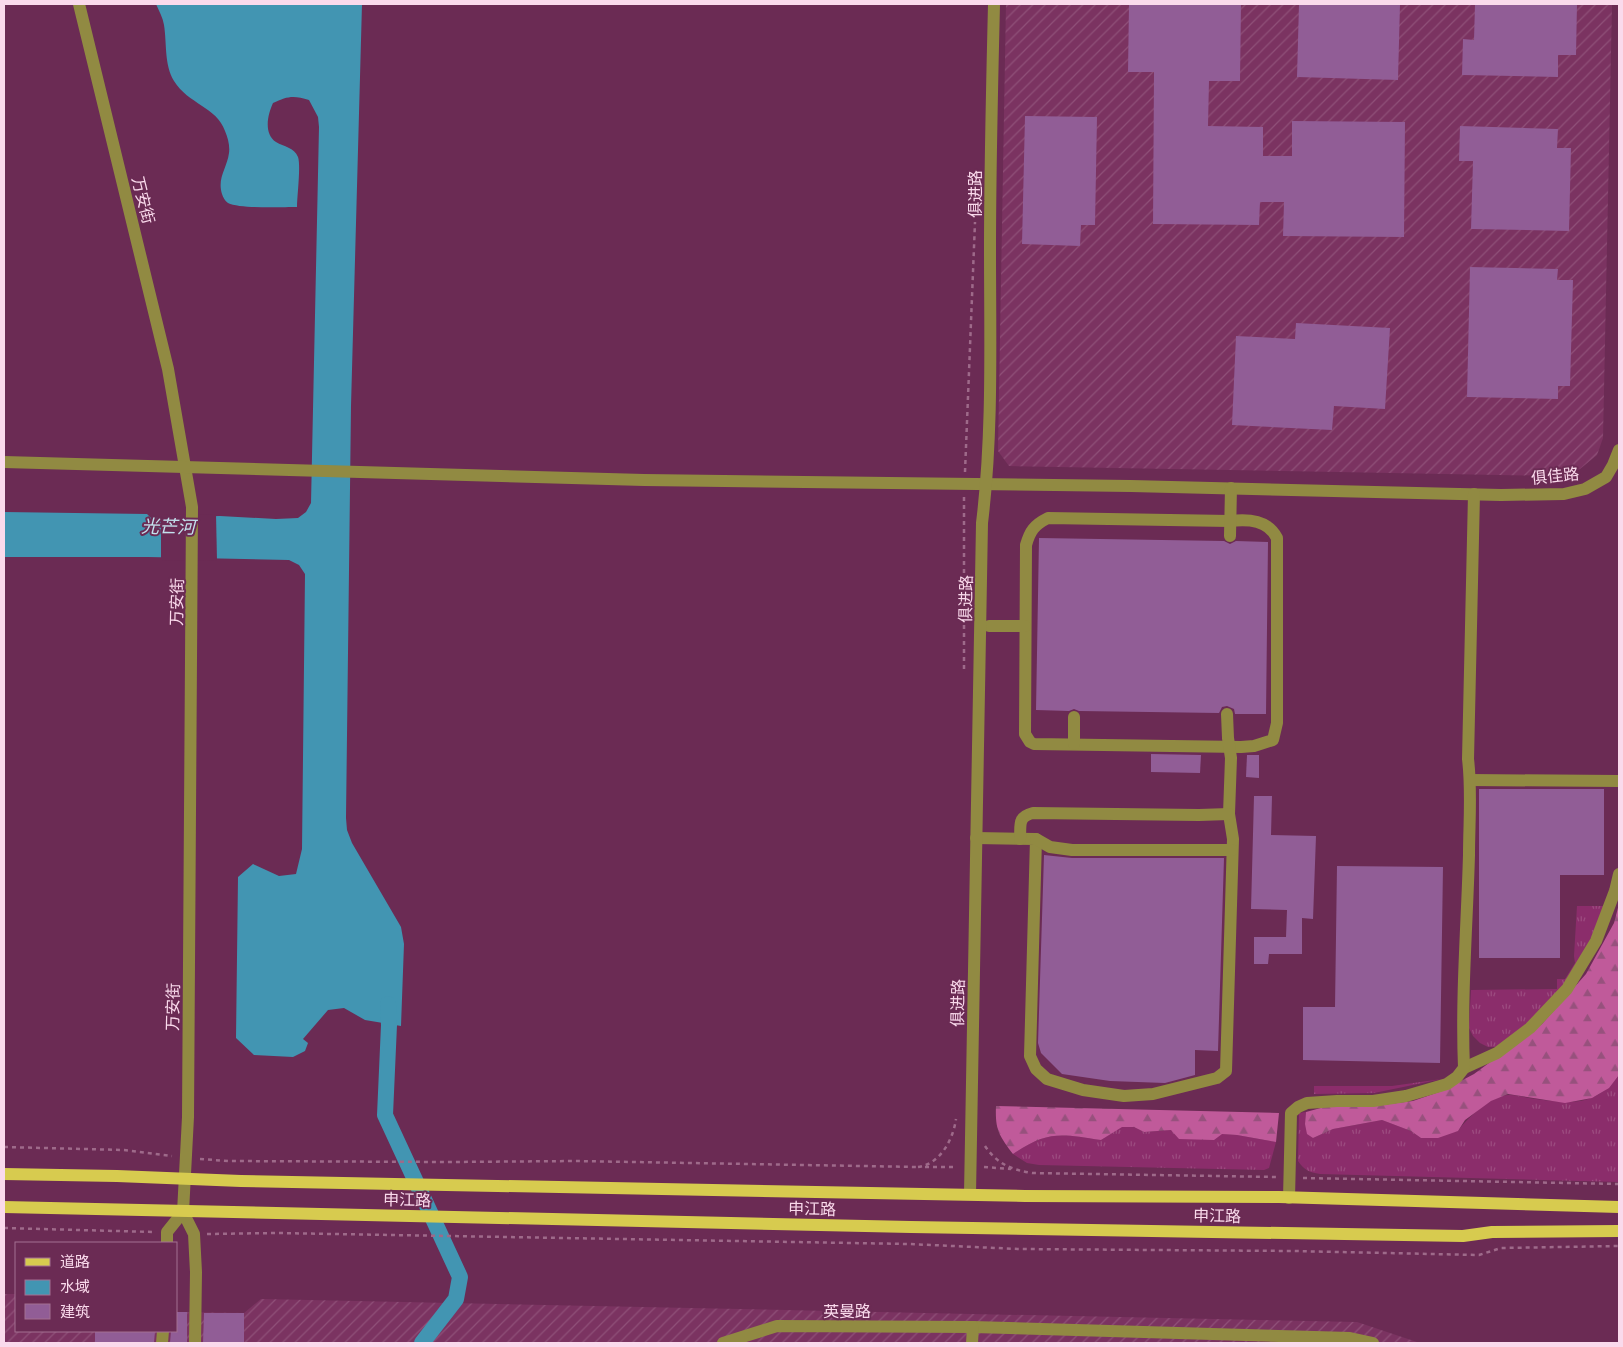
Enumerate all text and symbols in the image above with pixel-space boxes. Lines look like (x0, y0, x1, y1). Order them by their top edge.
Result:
street label: 俱进路 (965, 170, 984, 218)
street label: 万安街 (129, 174, 159, 226)
street label: 俱佳路 (1530, 463, 1580, 487)
water label: 光芒河 (141, 515, 198, 538)
street label: 俱进路 (955, 575, 975, 623)
street label: 万安街 (166, 578, 186, 626)
street label: 俱进路 (947, 979, 967, 1027)
street label: 万安街 (162, 983, 182, 1031)
street label: 申江路 (383, 1189, 431, 1209)
street label: 申江路 (788, 1198, 836, 1218)
street label: 申江路 (1193, 1205, 1241, 1225)
legend (15, 1242, 178, 1332)
text: 道路 (60, 1252, 90, 1270)
text: 水域 (60, 1277, 90, 1295)
street label: 英曼路 (823, 1301, 871, 1320)
text: 建筑 (60, 1302, 90, 1320)

